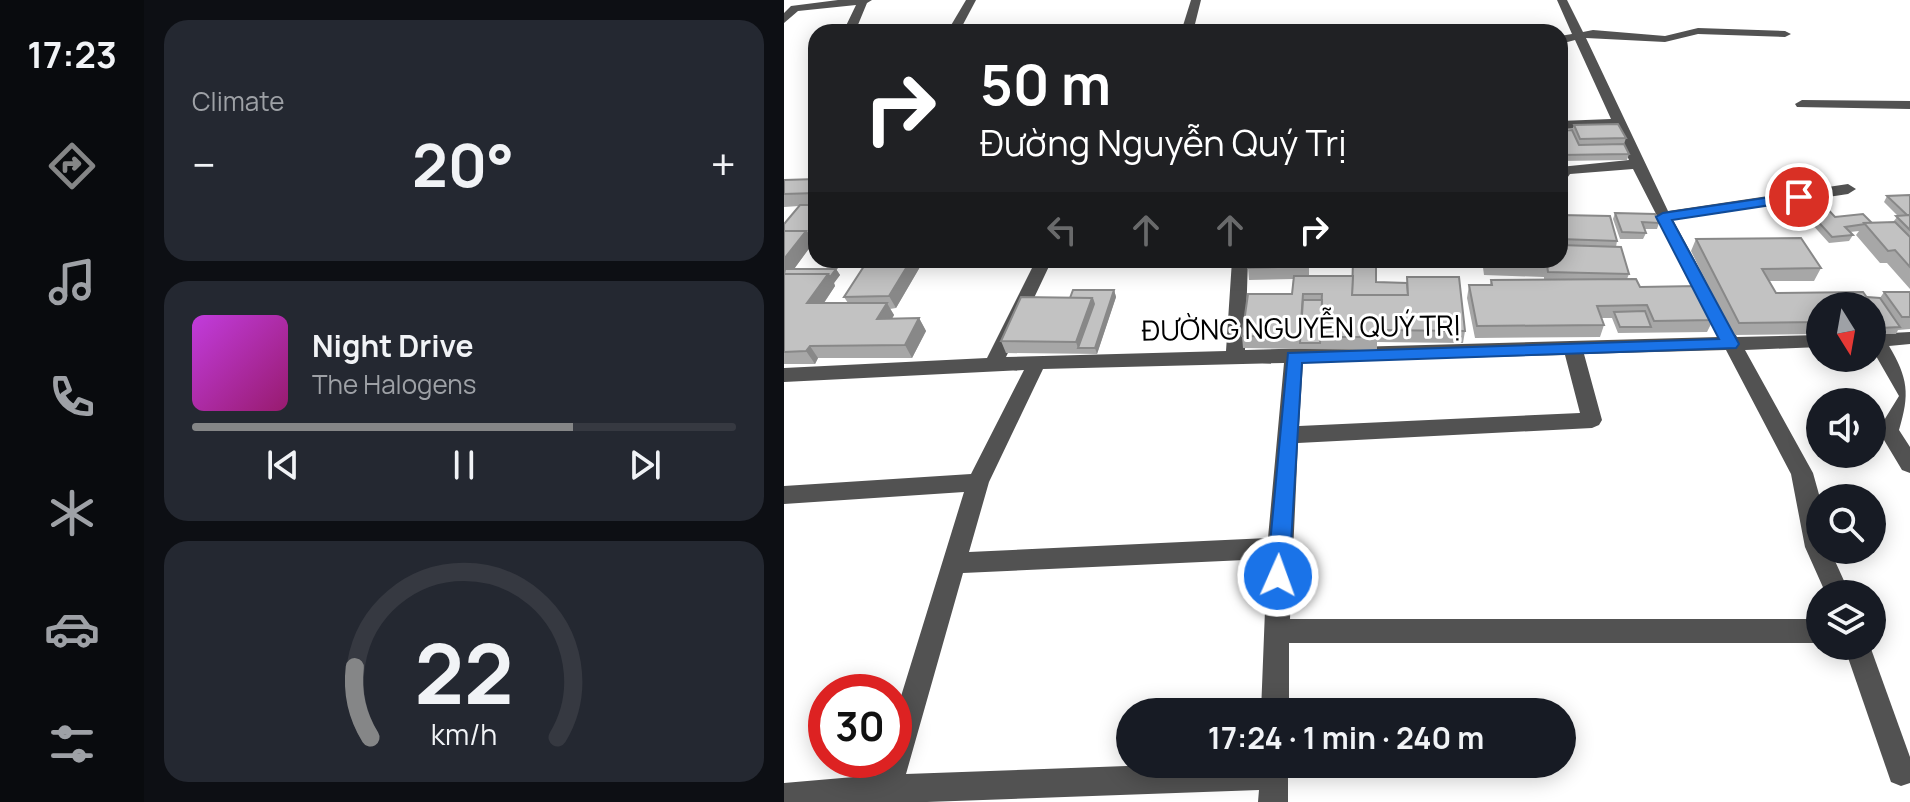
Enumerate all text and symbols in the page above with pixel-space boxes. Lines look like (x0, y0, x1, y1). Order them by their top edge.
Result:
text: 17:23 (27, 30, 117, 79)
text: 50 m (980, 45, 1111, 122)
icon: right (848, 56, 952, 160)
text: Climate (192, 83, 284, 119)
text: Đường Nguyễn Quý Trị (980, 118, 1347, 167)
text: 20° (412, 123, 514, 205)
text: − (192, 134, 216, 194)
text: + (711, 134, 736, 194)
icon: directions (44, 138, 100, 194)
pin (1765, 163, 1833, 231)
icon: arrive (1777, 175, 1821, 219)
icon: left (1040, 208, 1084, 252)
icon: ahead (1124, 208, 1168, 252)
icon: ahead (1208, 208, 1252, 252)
icon: right (1292, 208, 1336, 252)
icon: music (44, 254, 100, 310)
north arrow (1806, 292, 1886, 372)
map controls (1806, 292, 1886, 660)
street label: ĐƯỜNG NGUYỄN QUÝ TRỊ (1141, 304, 1461, 349)
text: Night Drive (312, 325, 474, 366)
text: The Halogens (312, 366, 476, 402)
icon: phone (44, 369, 100, 425)
button: sound (1806, 388, 1886, 468)
icon: previous (261, 443, 305, 487)
icon: pause (442, 443, 486, 487)
icon: next (623, 443, 667, 487)
button: search (1806, 484, 1886, 564)
icon: climate (44, 485, 100, 541)
position arrow (1236, 534, 1320, 618)
button: layers (1806, 580, 1886, 660)
icon: car (44, 601, 100, 657)
text: 22 (414, 614, 514, 728)
speed limit sign: 30 (808, 674, 912, 778)
text: km/h (431, 715, 497, 754)
icon: filters (44, 716, 100, 772)
text: 17:24 · 1 min · 240 m (1208, 717, 1484, 758)

